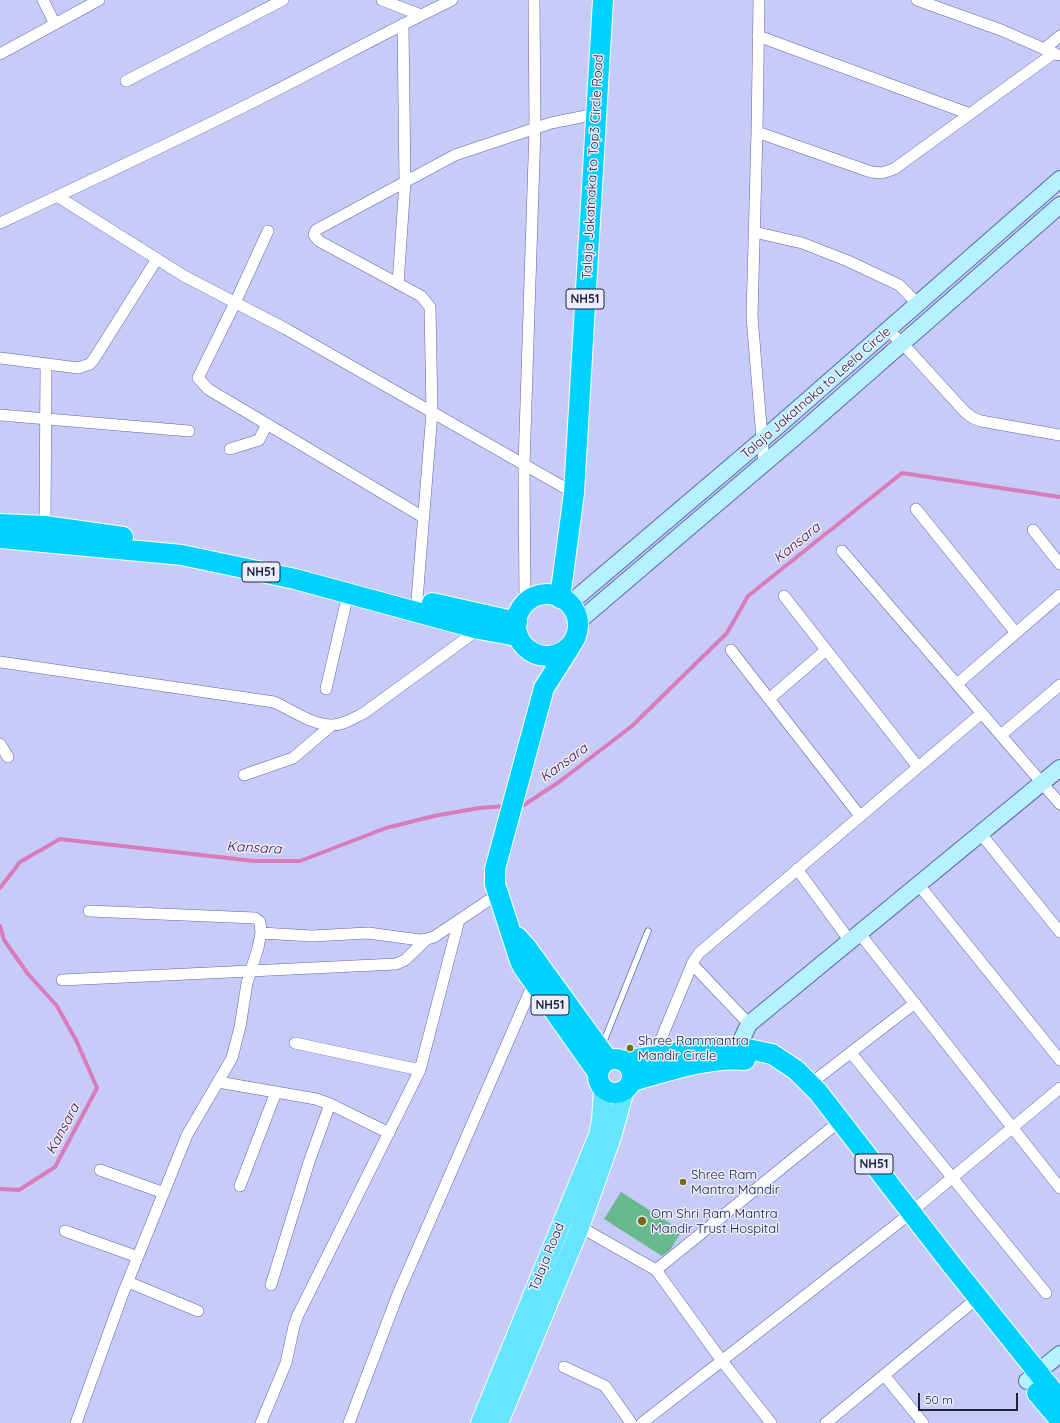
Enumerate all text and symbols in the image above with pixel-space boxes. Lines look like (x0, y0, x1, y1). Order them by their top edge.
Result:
street label: Talaja Jakatnaka to Top3 Circle Road (579, 54, 607, 280)
road number: NH51 (566, 289, 604, 309)
street label: Talaja Jakatnaka to Leela Circle (738, 324, 894, 462)
water label: Kansara (770, 519, 824, 567)
road number: NH51 (242, 562, 280, 582)
water label: Kansara (537, 740, 591, 786)
water label: Kansara (226, 838, 282, 858)
road number: NH51 (531, 995, 569, 1015)
place label: Shree Rammantra Mandir Circle (638, 1033, 749, 1064)
marker: Shree Rammantra Mandir Circle (625, 1043, 635, 1053)
water label: Kansara (43, 1101, 83, 1157)
road number: NH51 (855, 1154, 893, 1174)
place label: Shree Ram Mantra Mandir (691, 1167, 780, 1198)
marker: Shree Ram Mantra Mandir (678, 1177, 688, 1187)
place label: Om Shri Ram Mantra Mandir Trust Hospital (651, 1206, 779, 1237)
marker: Om Shri Ram Mantra Mandir Trust Hospital (636, 1215, 648, 1227)
street label: Talaja Road (526, 1220, 568, 1294)
scale bar (920, 1385, 1020, 1411)
text: 50 m (925, 1392, 953, 1407)

